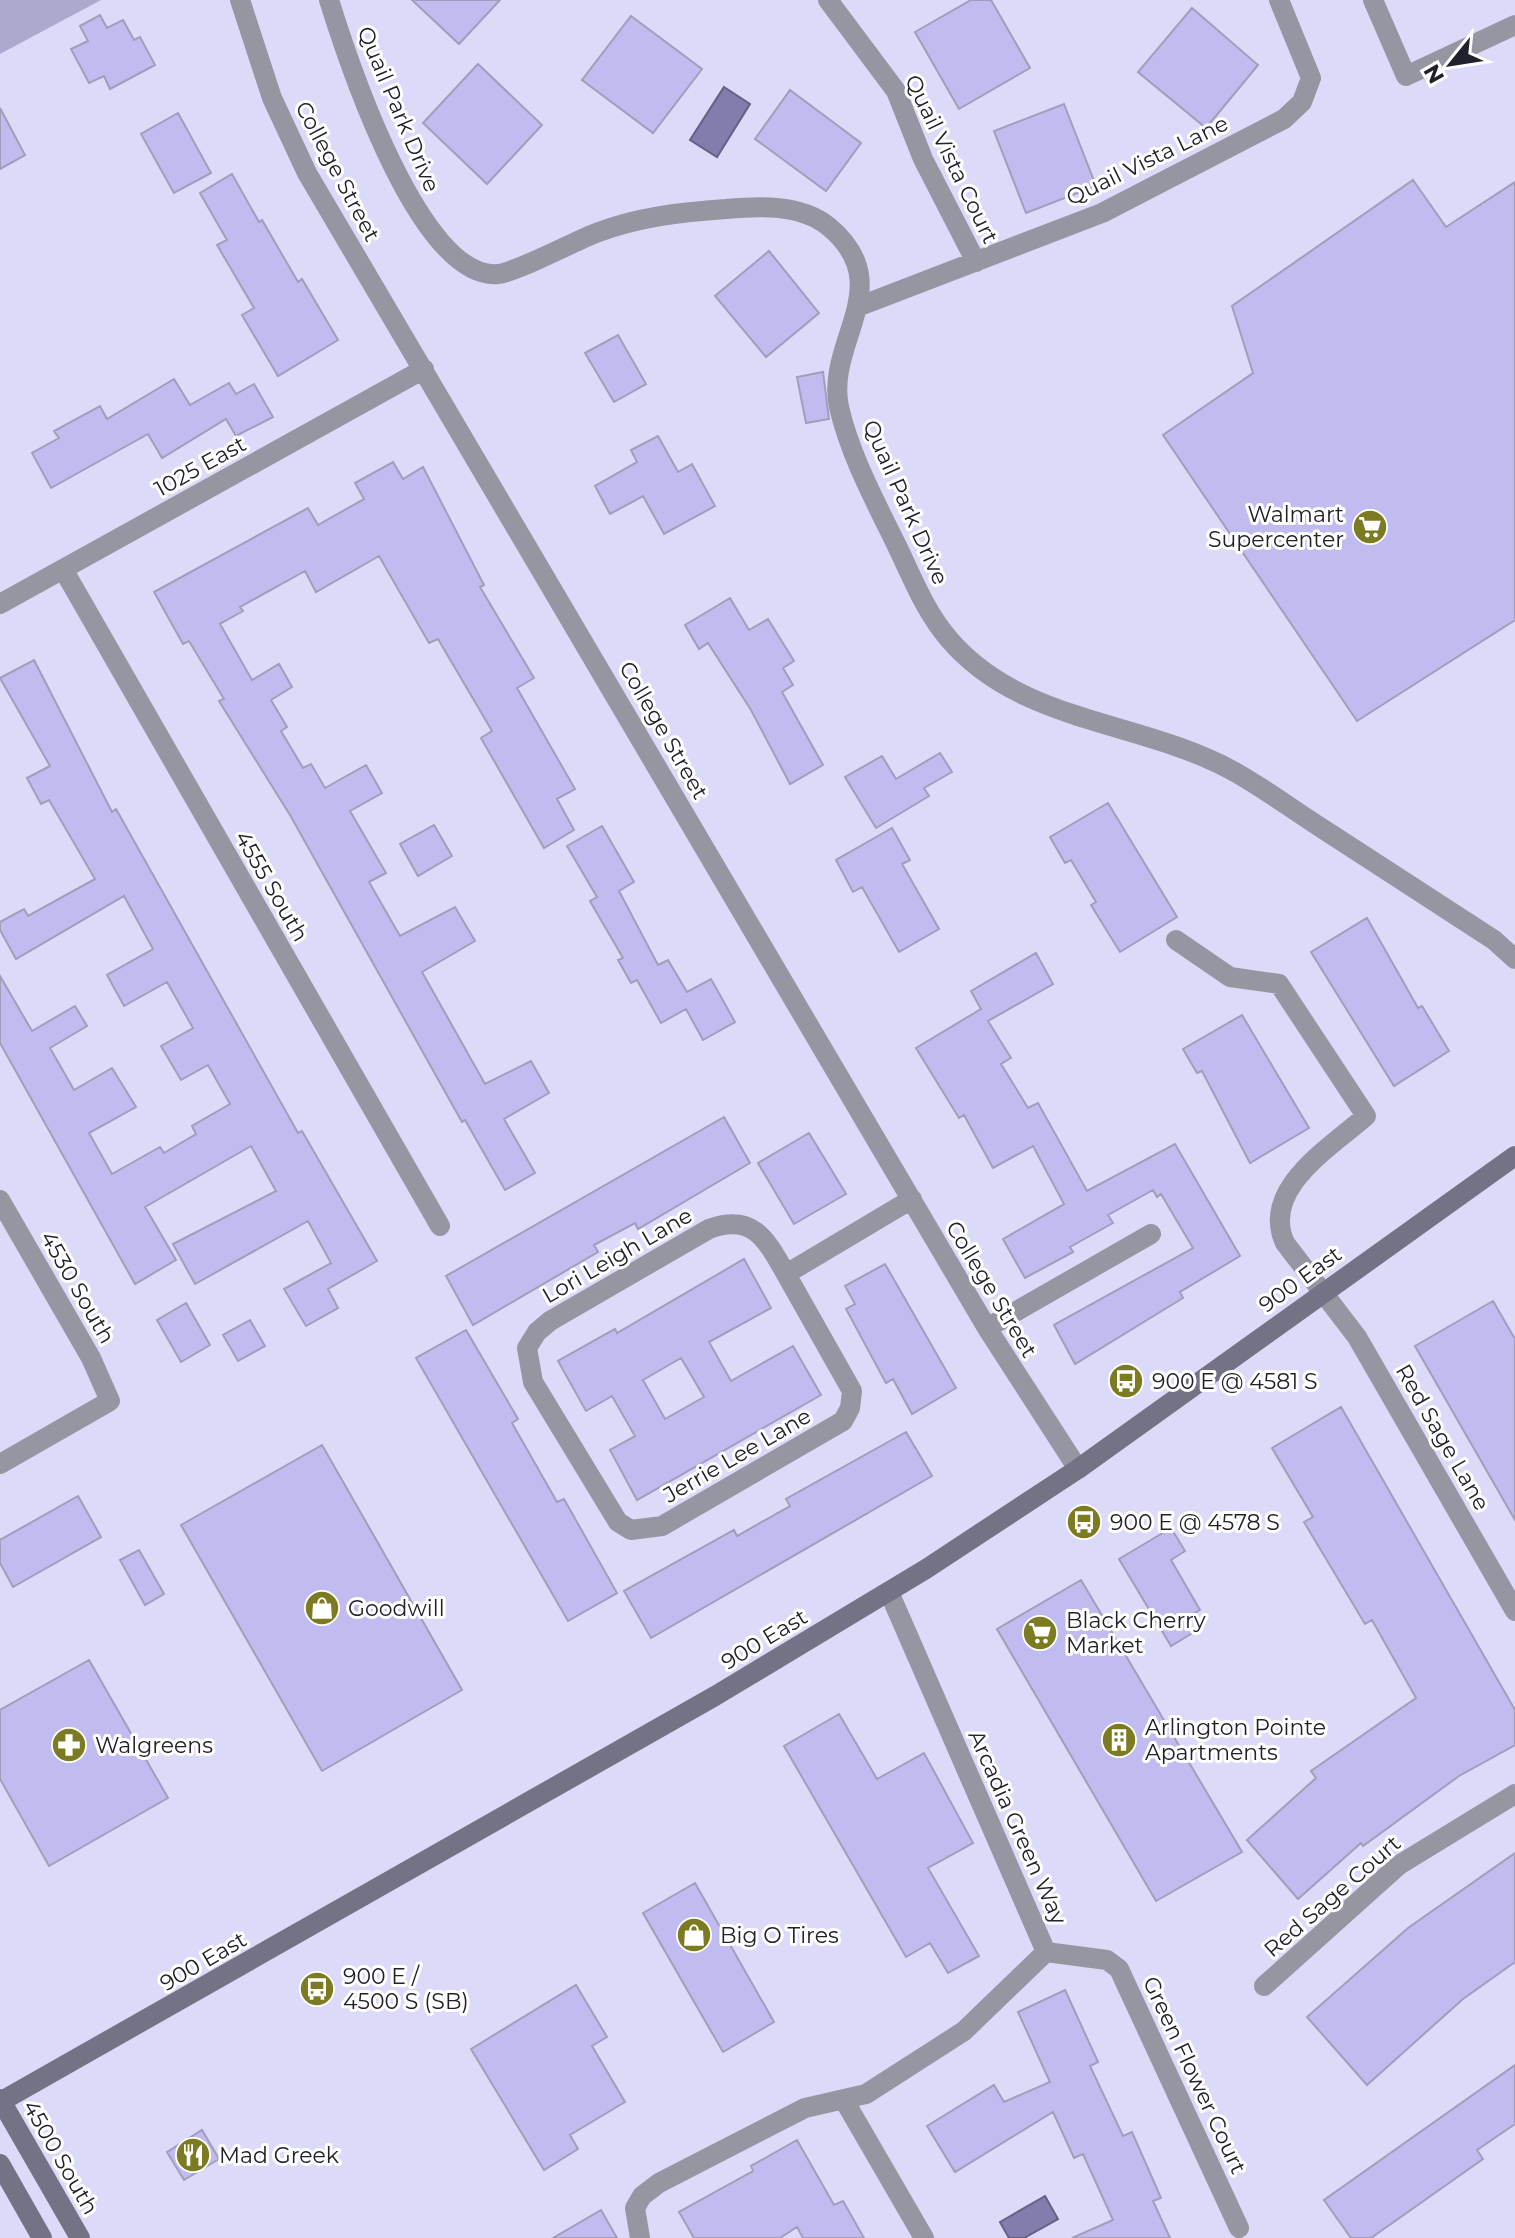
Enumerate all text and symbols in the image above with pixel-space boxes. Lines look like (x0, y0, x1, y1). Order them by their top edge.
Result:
street label: Quail Park Drive (351, 22, 446, 196)
north arrow (1411, 24, 1491, 104)
text: N (1418, 59, 1450, 88)
street label: Quail Vista Court (899, 70, 1004, 248)
street label: College Street (289, 97, 386, 246)
street label: Quail Vista Lane (1062, 110, 1233, 211)
street label: Quail Park Drive (857, 416, 954, 589)
street label: 1025 East (150, 430, 251, 503)
place label: Walmart Supercenter (1208, 501, 1344, 553)
supermarket icon: Walmart Supercenter (1351, 508, 1389, 546)
street label: College Street (613, 657, 714, 804)
street label: 4555 South (229, 826, 314, 946)
street label: Lori Leigh Lane (537, 1202, 697, 1309)
street label: College Street (940, 1216, 1043, 1363)
street label: 4530 South (35, 1226, 121, 1348)
street label: 900 East (1254, 1240, 1347, 1318)
street label: Red Sage Lane (1390, 1359, 1495, 1515)
bus stop icon: 900 E @ 4581 S (1107, 1362, 1145, 1400)
place label: 900 E @ 4581 S (1152, 1368, 1317, 1395)
street label: Jerrie Lee Lane (658, 1402, 816, 1509)
bus stop icon: 900 E @ 4578 S (1065, 1503, 1103, 1541)
place label: 900 E @ 4578 S (1110, 1509, 1280, 1536)
shop icon: Goodwill (303, 1589, 341, 1627)
place label: Goodwill (348, 1595, 445, 1622)
street label: 900 East (716, 1603, 812, 1676)
place label: Black Cherry Market (1066, 1607, 1206, 1659)
supermarket icon: Black Cherry Market (1021, 1614, 1059, 1652)
place label: Arlington Pointe Apartments (1145, 1714, 1326, 1766)
building icon: Arlington Pointe Apartments (1100, 1721, 1138, 1759)
pharmacy icon: Walgreens (50, 1726, 88, 1764)
street label: Arcadia Green Way (963, 1726, 1073, 1929)
place label: Walgreens (95, 1732, 213, 1759)
street label: Red Sage Court (1258, 1830, 1406, 1963)
shop icon: Big O Tires (675, 1916, 713, 1954)
place label: Big O Tires (720, 1922, 839, 1949)
street label: 900 East (155, 1926, 251, 1997)
place label: 900 E / 4500 S (SB) (343, 1963, 469, 2015)
bus stop icon: 900 E / 4500 S (SB) (298, 1970, 336, 2008)
street label: Green Flower Court (1137, 1972, 1252, 2178)
street label: 4500 South (17, 2095, 104, 2219)
restaurant icon: Mad Greek (174, 2136, 212, 2174)
place label: Mad Greek (219, 2142, 340, 2169)

